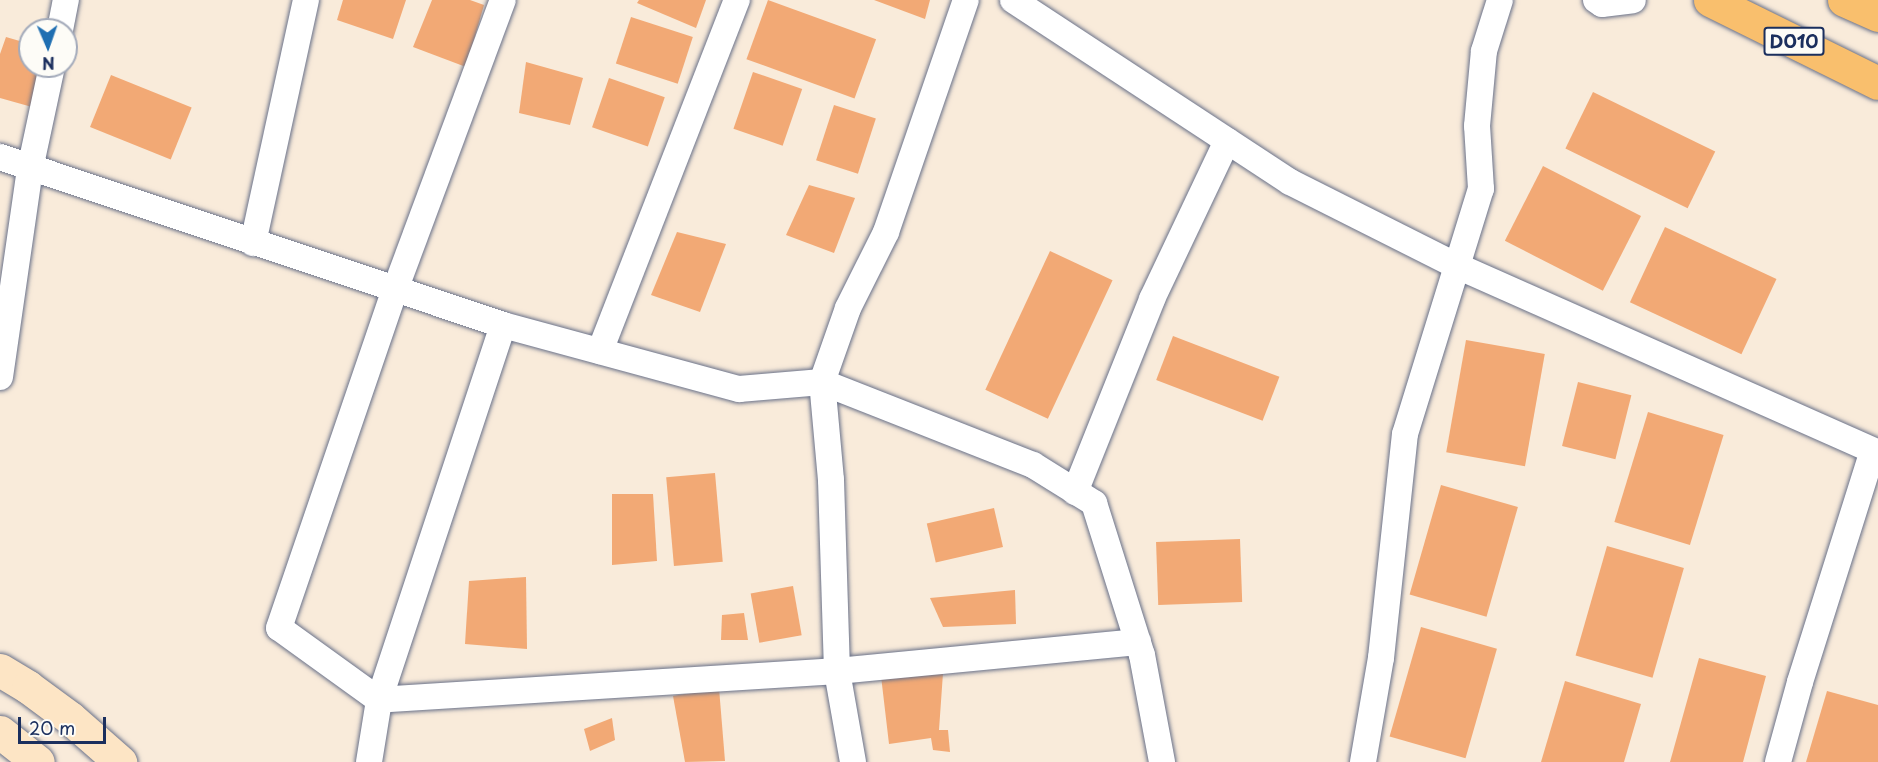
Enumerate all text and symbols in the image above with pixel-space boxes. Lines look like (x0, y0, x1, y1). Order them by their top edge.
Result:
north arrow (18, 18, 78, 78)
road number: D010 (1762, 26, 1826, 56)
text: N (42, 52, 55, 76)
scale bar (21, 705, 110, 743)
text: 20 m (29, 714, 75, 741)

